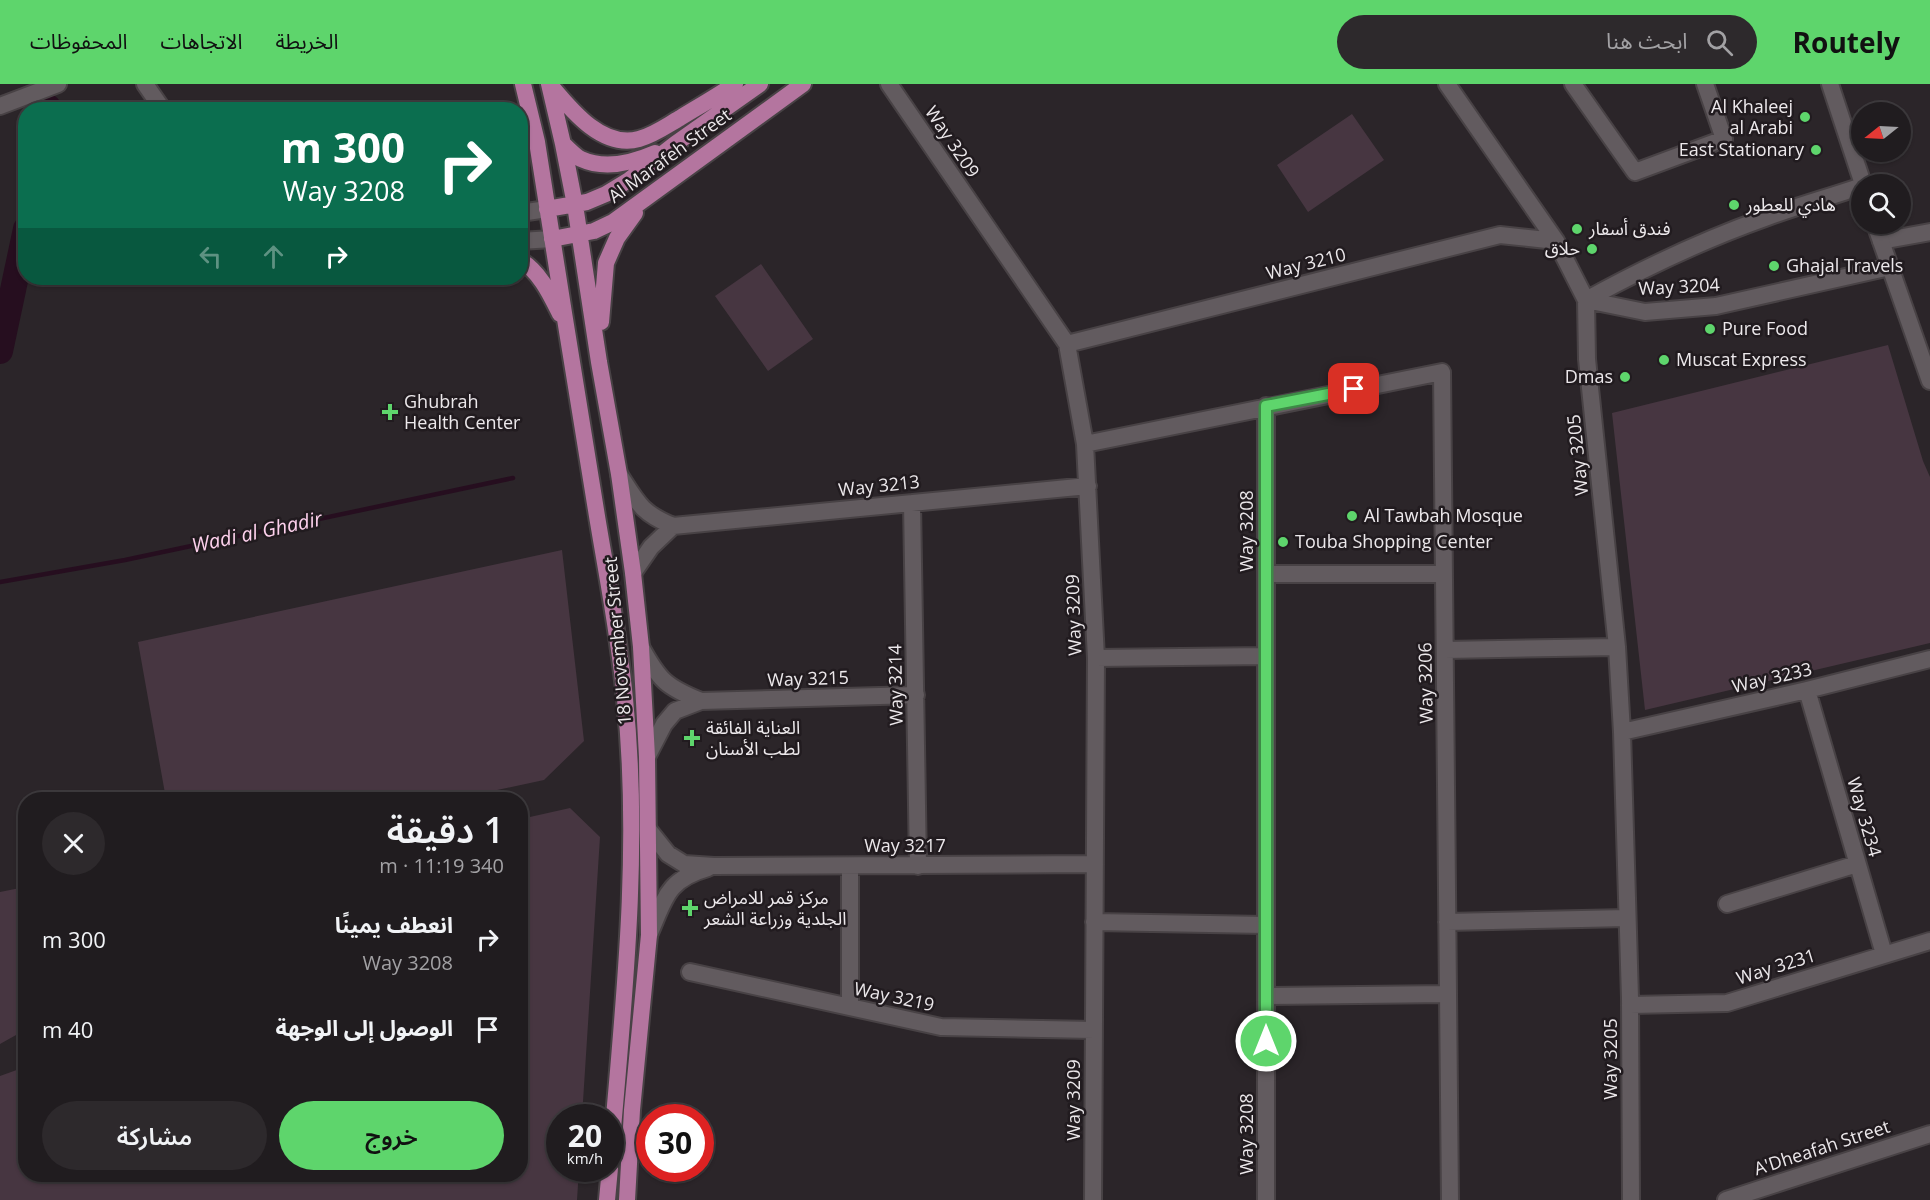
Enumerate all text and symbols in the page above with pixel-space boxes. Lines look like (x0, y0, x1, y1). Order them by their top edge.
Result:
search box (1337, 15, 1757, 69)
text: Routely (1793, 23, 1900, 61)
text: ابحث هنا (1606, 25, 1688, 55)
icon: search (1703, 26, 1736, 59)
text: المحفوظات (30, 27, 127, 55)
text: الاتجاهات (160, 27, 242, 55)
text: الخريطة (275, 27, 338, 55)
place label: Al Khaleej al Arabi (1711, 94, 1793, 139)
street label: Way 3209 (920, 101, 986, 182)
street label: Al Marafeh Street (603, 102, 736, 208)
north arrow (1851, 102, 1911, 162)
map controls (1851, 102, 1911, 234)
marker: Al Khaleej al Arabi (1798, 110, 1812, 124)
text: 300 m (281, 118, 405, 175)
icon: right (426, 126, 504, 204)
place label: East Stationary (1679, 137, 1805, 161)
marker: East Stationary (1809, 143, 1823, 157)
text: Way 3208 (283, 172, 405, 209)
button: search (1851, 174, 1911, 234)
place label: هادي للعطور (1745, 192, 1836, 218)
marker: هادي للعطور (1727, 198, 1741, 212)
place label: فندق أسفار (1588, 216, 1671, 240)
marker: فندق أسفار (1570, 222, 1584, 236)
place label: حلاق (1545, 236, 1580, 260)
icon: left (194, 240, 227, 273)
icon: ahead (257, 240, 290, 273)
icon: right (320, 240, 353, 273)
street label: Way 3210 (1263, 242, 1348, 285)
marker: حلاق (1585, 242, 1599, 256)
place label: Ghajal Travels (1786, 253, 1903, 277)
marker: Ghajal Travels (1767, 259, 1781, 273)
street label: Way 3204 (1638, 272, 1720, 300)
place label: Pure Food (1722, 316, 1808, 340)
marker: Pure Food (1703, 322, 1717, 336)
place label: Muscat Express (1676, 347, 1807, 371)
marker: Muscat Express (1657, 353, 1671, 367)
pin (1328, 363, 1379, 414)
place label: Dmas (1565, 364, 1613, 388)
marker: Dmas (1618, 370, 1632, 384)
icon: arrive (1337, 372, 1370, 405)
place label: Ghubrah Health Center (404, 389, 521, 434)
marker: Ghubrah Health Center (381, 403, 399, 421)
street label: Way 3205 (1561, 413, 1593, 497)
street label: Way 3213 (837, 469, 921, 501)
street label: Way 3208 (1234, 490, 1258, 572)
place label: Al Tawbah Mosque (1364, 503, 1523, 527)
water label: Wadi al Ghadir (189, 504, 326, 559)
marker: Al Tawbah Mosque (1345, 509, 1359, 523)
place label: Touba Shopping Center (1295, 529, 1493, 553)
marker: Touba Shopping Center (1276, 535, 1290, 549)
street label: 18 November Street (598, 556, 636, 726)
street label: Way 3209 (1060, 574, 1086, 656)
street label: Way 3206 (1412, 642, 1438, 724)
street label: Way 3214 (882, 644, 908, 726)
street label: Way 3233 (1729, 656, 1814, 698)
street label: Way 3215 (767, 665, 849, 691)
place label: العناية الفائقة لطب الأسنان (706, 715, 800, 760)
marker: العناية الفائقة لطب الأسنان (683, 729, 701, 747)
street label: Way 3234 (1842, 774, 1888, 859)
text: 1 دقيقة (387, 805, 504, 854)
button: close (42, 812, 105, 875)
street label: Way 3217 (864, 833, 946, 857)
text: 340 m · 11:19 (379, 852, 504, 879)
place label: مركز قمر للامراض الجلدية وزراعة الشعر (703, 885, 847, 930)
marker: مركز قمر للامراض الجلدية وزراعة الشعر (681, 899, 699, 917)
text: انعطف يمينًا (335, 909, 453, 939)
icon: right (471, 923, 504, 956)
text: 300 m (42, 924, 106, 954)
street label: Way 3231 (1733, 943, 1818, 989)
text: Way 3208 (362, 949, 453, 976)
street label: Way 3219 (852, 976, 937, 1016)
position arrow (1234, 1009, 1298, 1073)
text: الوصول إلى الوجهة (275, 1012, 453, 1042)
icon: arrive (471, 1013, 504, 1046)
text: 40 m (42, 1014, 93, 1044)
street label: Way 3205 (1598, 1018, 1622, 1100)
street label: Way 3209 (1061, 1059, 1085, 1141)
street label: Way 3208 (1234, 1093, 1258, 1175)
button: مشاركة (42, 1101, 267, 1170)
button: خروج (279, 1101, 504, 1170)
speed limit sign: 30 (636, 1104, 714, 1182)
street label: A'Dheafah Street (1751, 1114, 1893, 1180)
text: 20 (568, 1115, 602, 1156)
text: km/h (567, 1148, 603, 1168)

